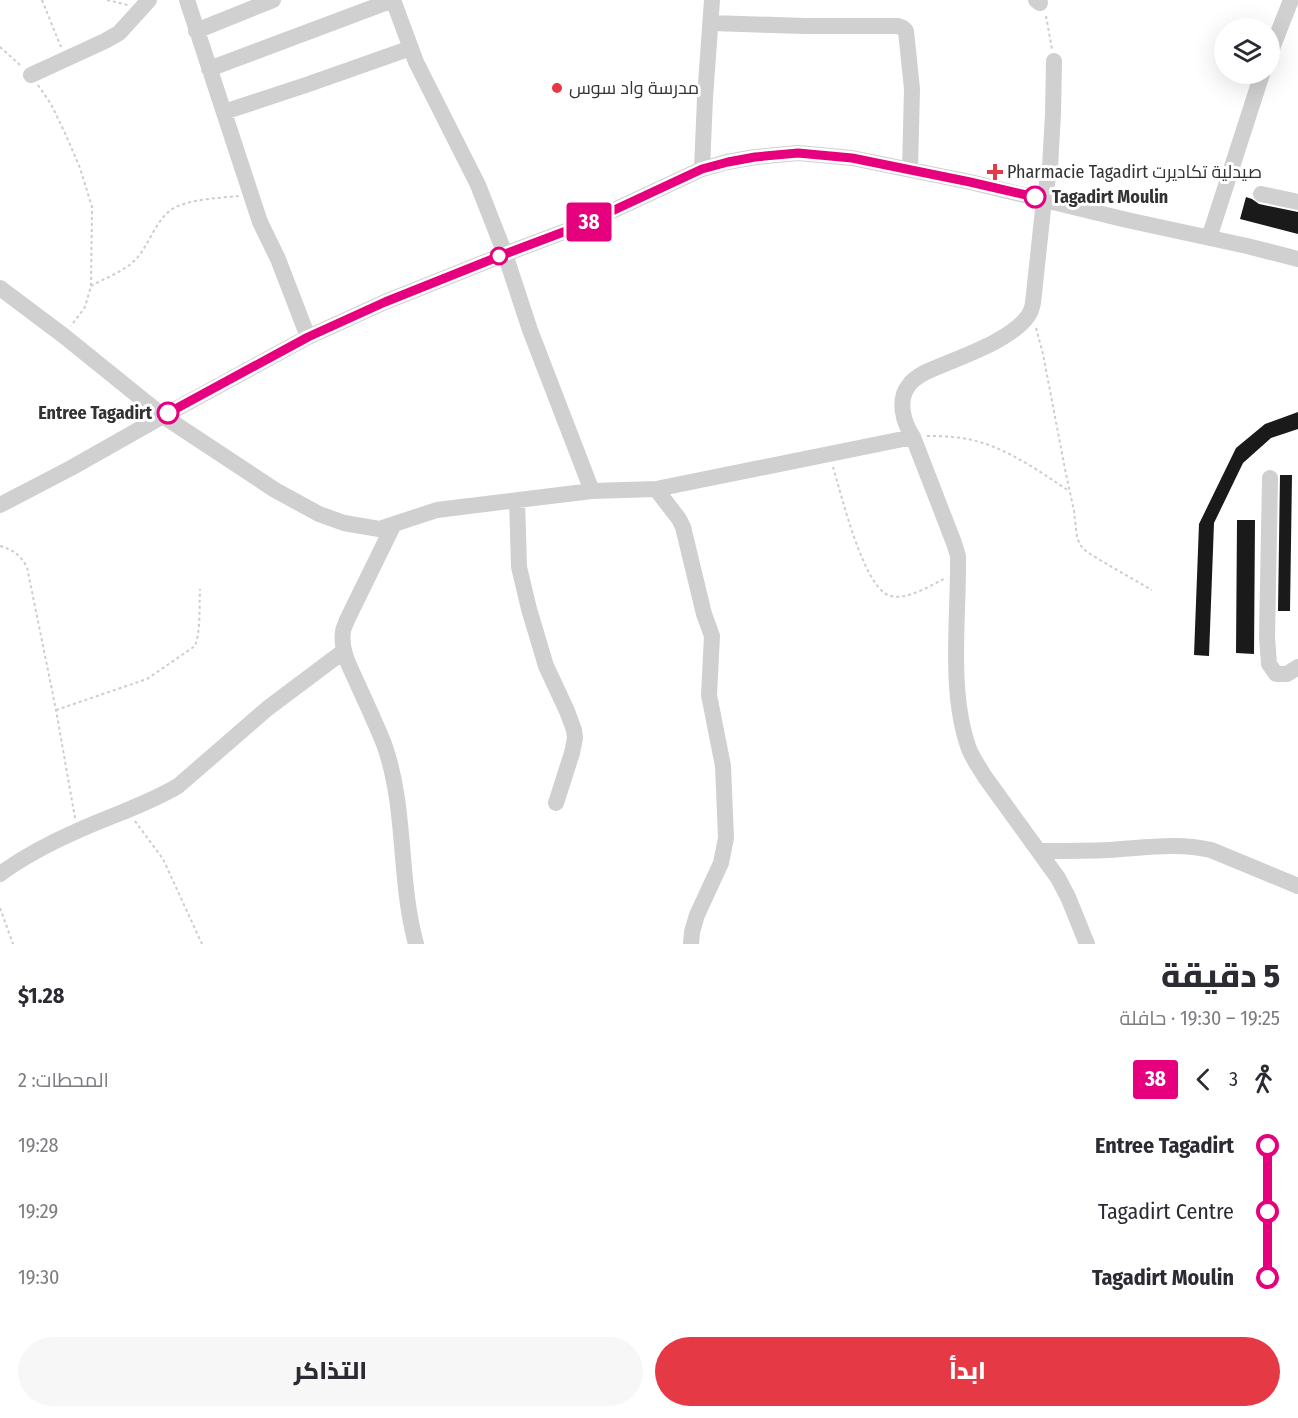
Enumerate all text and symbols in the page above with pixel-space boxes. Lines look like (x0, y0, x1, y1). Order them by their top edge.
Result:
map controls (1214, 18, 1280, 84)
button: layers (1214, 18, 1280, 84)
place label: مدرسة واد سوس (569, 77, 699, 99)
marker: مدرسة واد سوس (550, 81, 564, 95)
place label: Pharmacie Tagadirt صيدلية تكاديرت (1007, 161, 1262, 183)
marker: Pharmacie Tagadirt صيدلية تكاديرت (988, 165, 1002, 179)
marker: Tagadirt Moulin (1024, 186, 1046, 208)
place label: Tagadirt Moulin (1052, 186, 1168, 208)
line badge: 38 (562, 202, 616, 242)
text: 38 (578, 209, 600, 235)
unlabelled marker (490, 247, 508, 265)
place label: Entree Tagadirt (38, 402, 153, 424)
marker: Entree Tagadirt (157, 402, 179, 424)
text: 5 دقيقة (1161, 956, 1280, 996)
text: $1.28 (18, 982, 64, 1009)
text: 19:25 – 19:30 · حافلة (1119, 1006, 1280, 1030)
icon: back (1187, 1063, 1220, 1096)
icon: walk (1247, 1063, 1280, 1096)
text: 38 (1145, 1066, 1166, 1092)
text: 3 (1229, 1067, 1238, 1091)
text: المحطات: 2 (18, 1068, 109, 1092)
text: Entree Tagadirt (1095, 1132, 1234, 1159)
text: 19:28 (18, 1133, 59, 1157)
text: Tagadirt Centre (1098, 1198, 1234, 1225)
text: 19:29 (18, 1199, 58, 1223)
text: Tagadirt Moulin (1092, 1264, 1234, 1291)
text: 19:30 (18, 1265, 59, 1289)
button: التذاكر (18, 1337, 643, 1406)
button: ابدأ (655, 1337, 1280, 1406)

